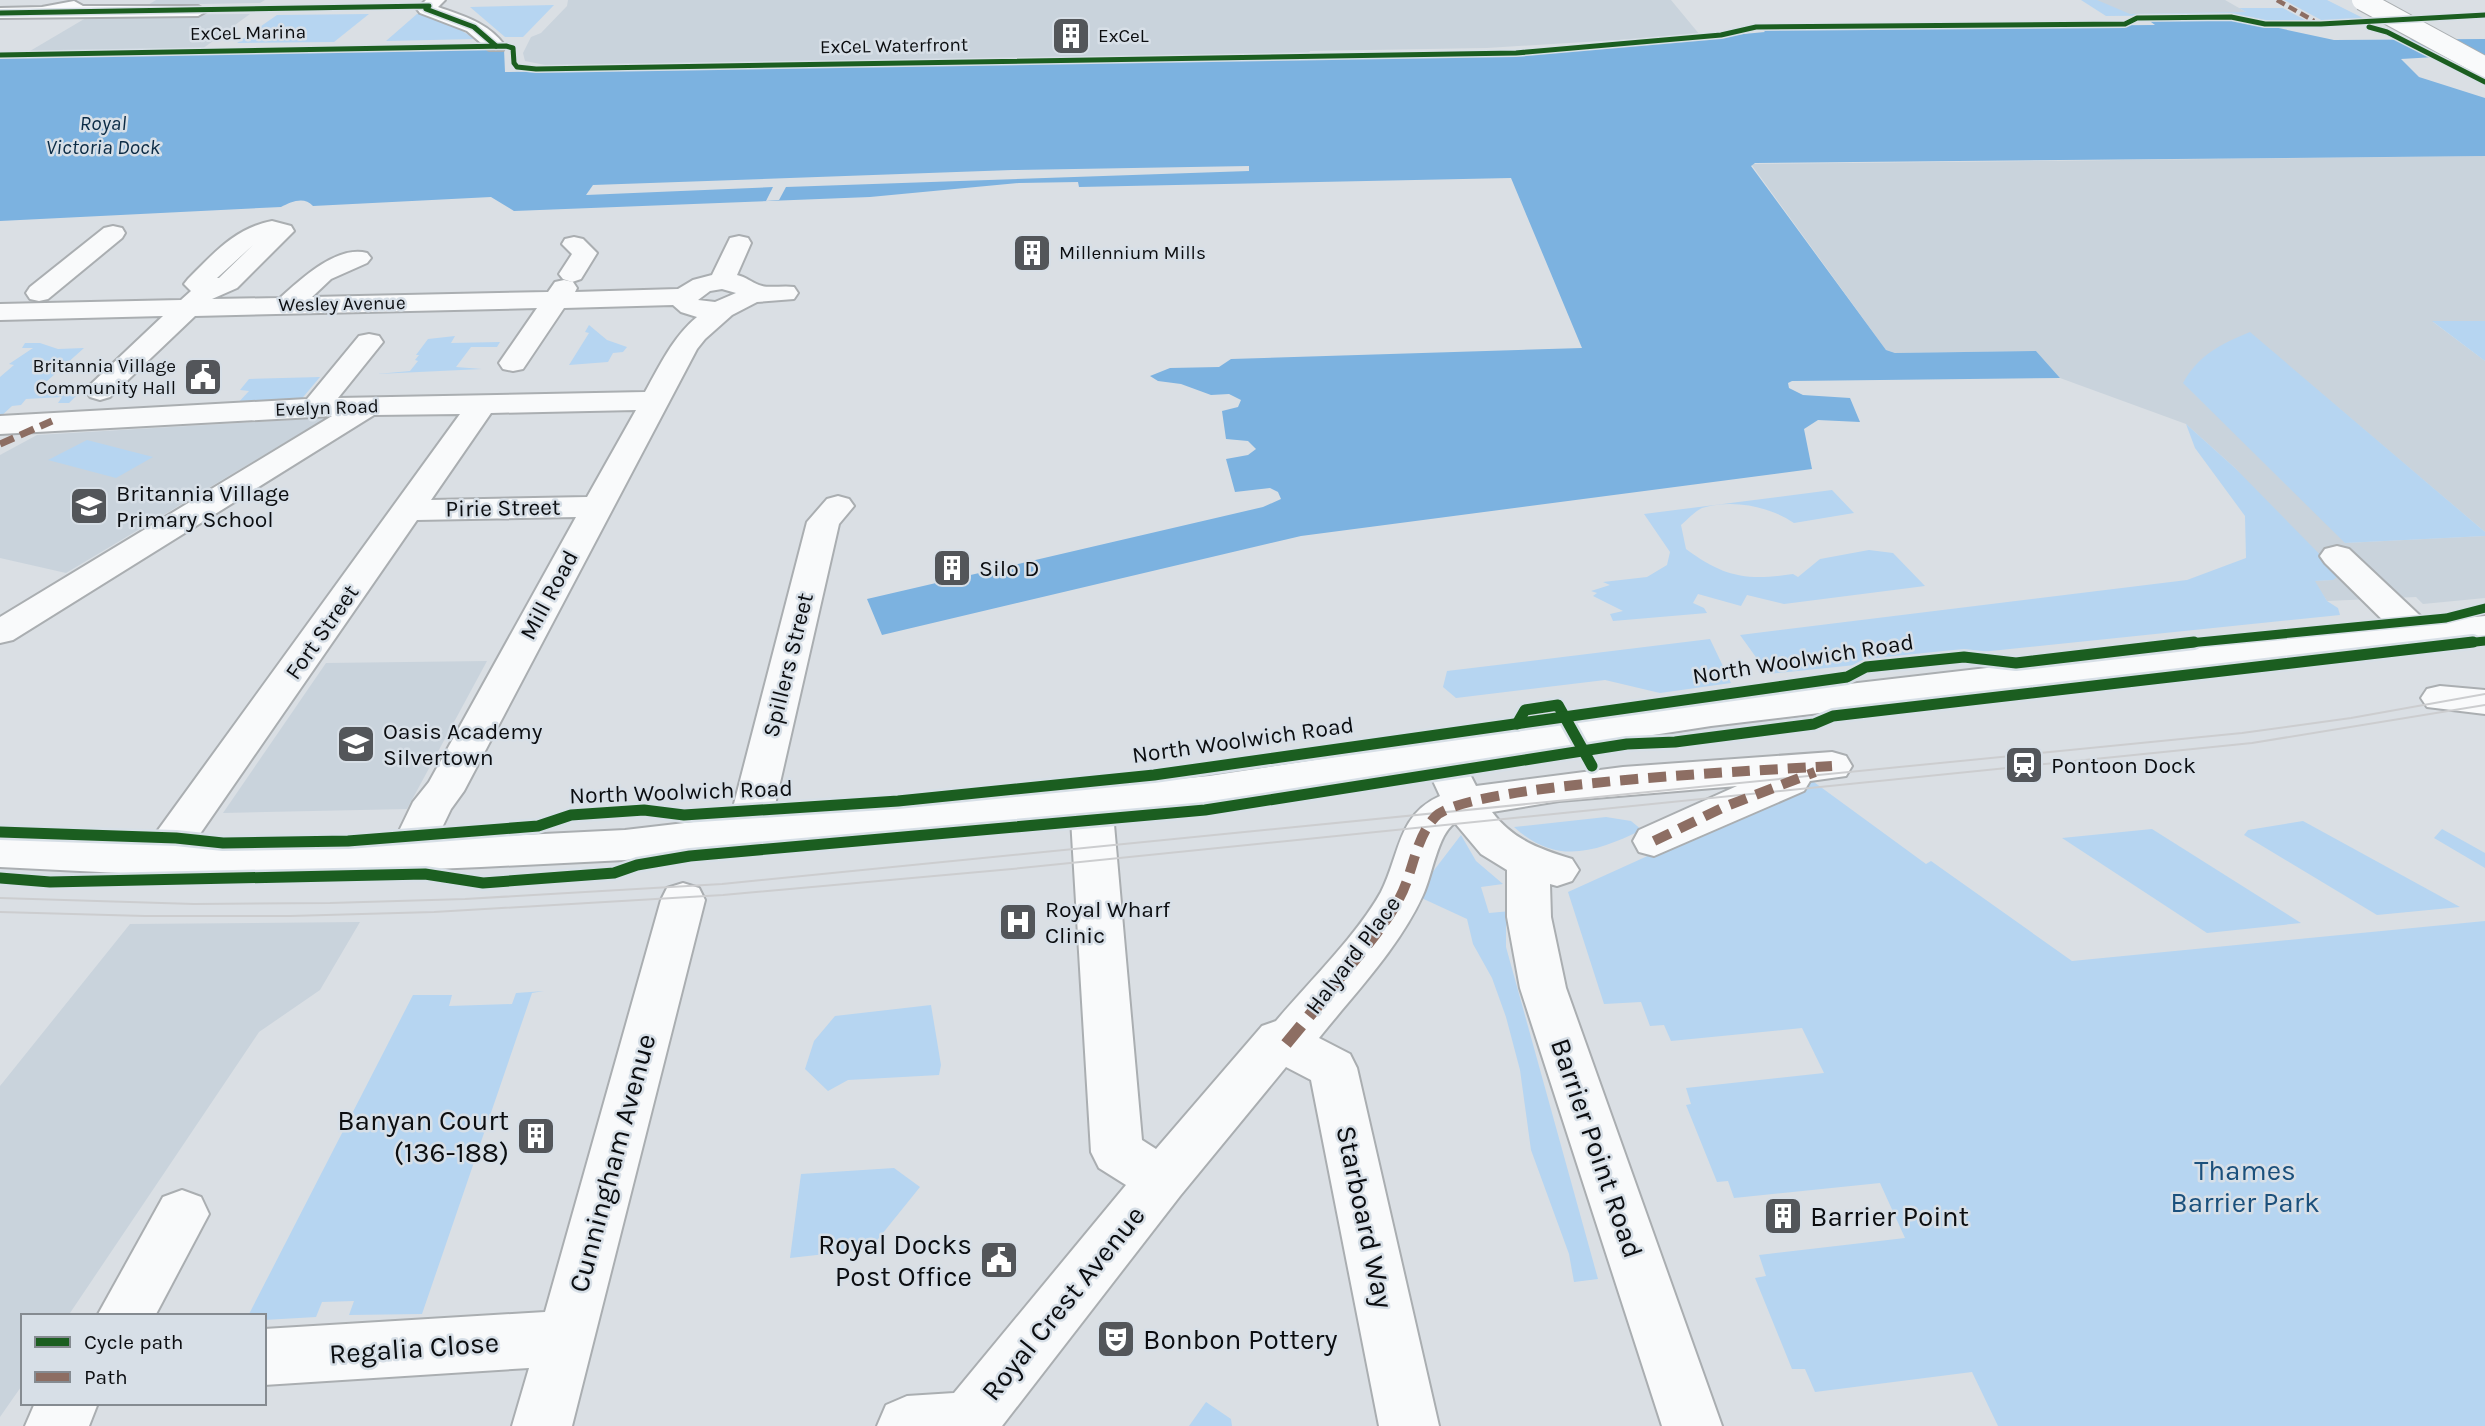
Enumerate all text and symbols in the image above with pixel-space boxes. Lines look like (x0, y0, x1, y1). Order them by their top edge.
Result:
building icon: ExCeL (1050, 15, 1092, 57)
street label: ExCeL Marina (190, 21, 306, 45)
place label: ExCeL (1098, 25, 1149, 47)
street label: ExCeL Waterfront (820, 34, 968, 58)
water label: Royal Victoria Dock (46, 111, 161, 159)
building icon: Millennium Mills (1011, 232, 1053, 274)
place label: Millennium Mills (1059, 242, 1206, 264)
street label: Wesley Avenue (278, 292, 406, 316)
place label: Britannia Village Community Hall (33, 355, 176, 399)
public building icon: Britannia Village Community Hall (182, 356, 224, 398)
street label: Evelyn Road (275, 395, 379, 421)
place label: Britannia Village Primary School (116, 480, 290, 533)
school or university icon: Britannia Village Primary School (68, 485, 110, 527)
street label: Pirie Street (445, 493, 561, 523)
street label: Mill Road (514, 546, 584, 644)
building icon: Silo D (931, 547, 973, 589)
place label: Silo D (979, 555, 1039, 582)
street label: Fort Street (280, 579, 365, 685)
street label: Spillers Street (757, 590, 819, 740)
street label: North Woolwich Road (1690, 628, 1916, 690)
street label: North Woolwich Road (1130, 711, 1356, 769)
place label: Oasis Academy Silvertown (383, 718, 543, 771)
school or university icon: Oasis Academy Silvertown (335, 723, 377, 765)
station icon: Pontoon Dock (2003, 744, 2045, 786)
place label: Pontoon Dock (2051, 752, 2196, 779)
street label: North Woolwich Road (569, 775, 793, 809)
street label: Halyard Place (1300, 891, 1406, 1019)
place label: Royal Wharf Clinic (1045, 896, 1170, 949)
hospital icon: Royal Wharf Clinic (997, 901, 1039, 943)
street label: Cunningham Avenue (562, 1030, 662, 1296)
street label: Barrier Point Road (1544, 1034, 1650, 1262)
place label: Banyan Court (136-188) (337, 1104, 509, 1169)
building icon: Banyan Court (136-188) (515, 1115, 557, 1157)
street label: Starboard Way (1329, 1122, 1401, 1312)
park label: Thames Barrier Park (2170, 1154, 2320, 1219)
building icon: Barrier Point (1762, 1195, 1804, 1237)
street label: Royal Crest Avenue (974, 1199, 1152, 1407)
place label: Barrier Point (1810, 1200, 1969, 1233)
place label: Royal Docks Post Office (818, 1228, 972, 1293)
public building icon: Royal Docks Post Office (978, 1239, 1020, 1281)
legend (21, 1314, 266, 1405)
theatre icon: Bonbon Pottery (1095, 1318, 1137, 1360)
place label: Bonbon Pottery (1143, 1323, 1337, 1356)
street label: Regalia Close (328, 1326, 500, 1370)
text: Cycle path (84, 1330, 184, 1354)
text: Path (84, 1365, 128, 1389)

